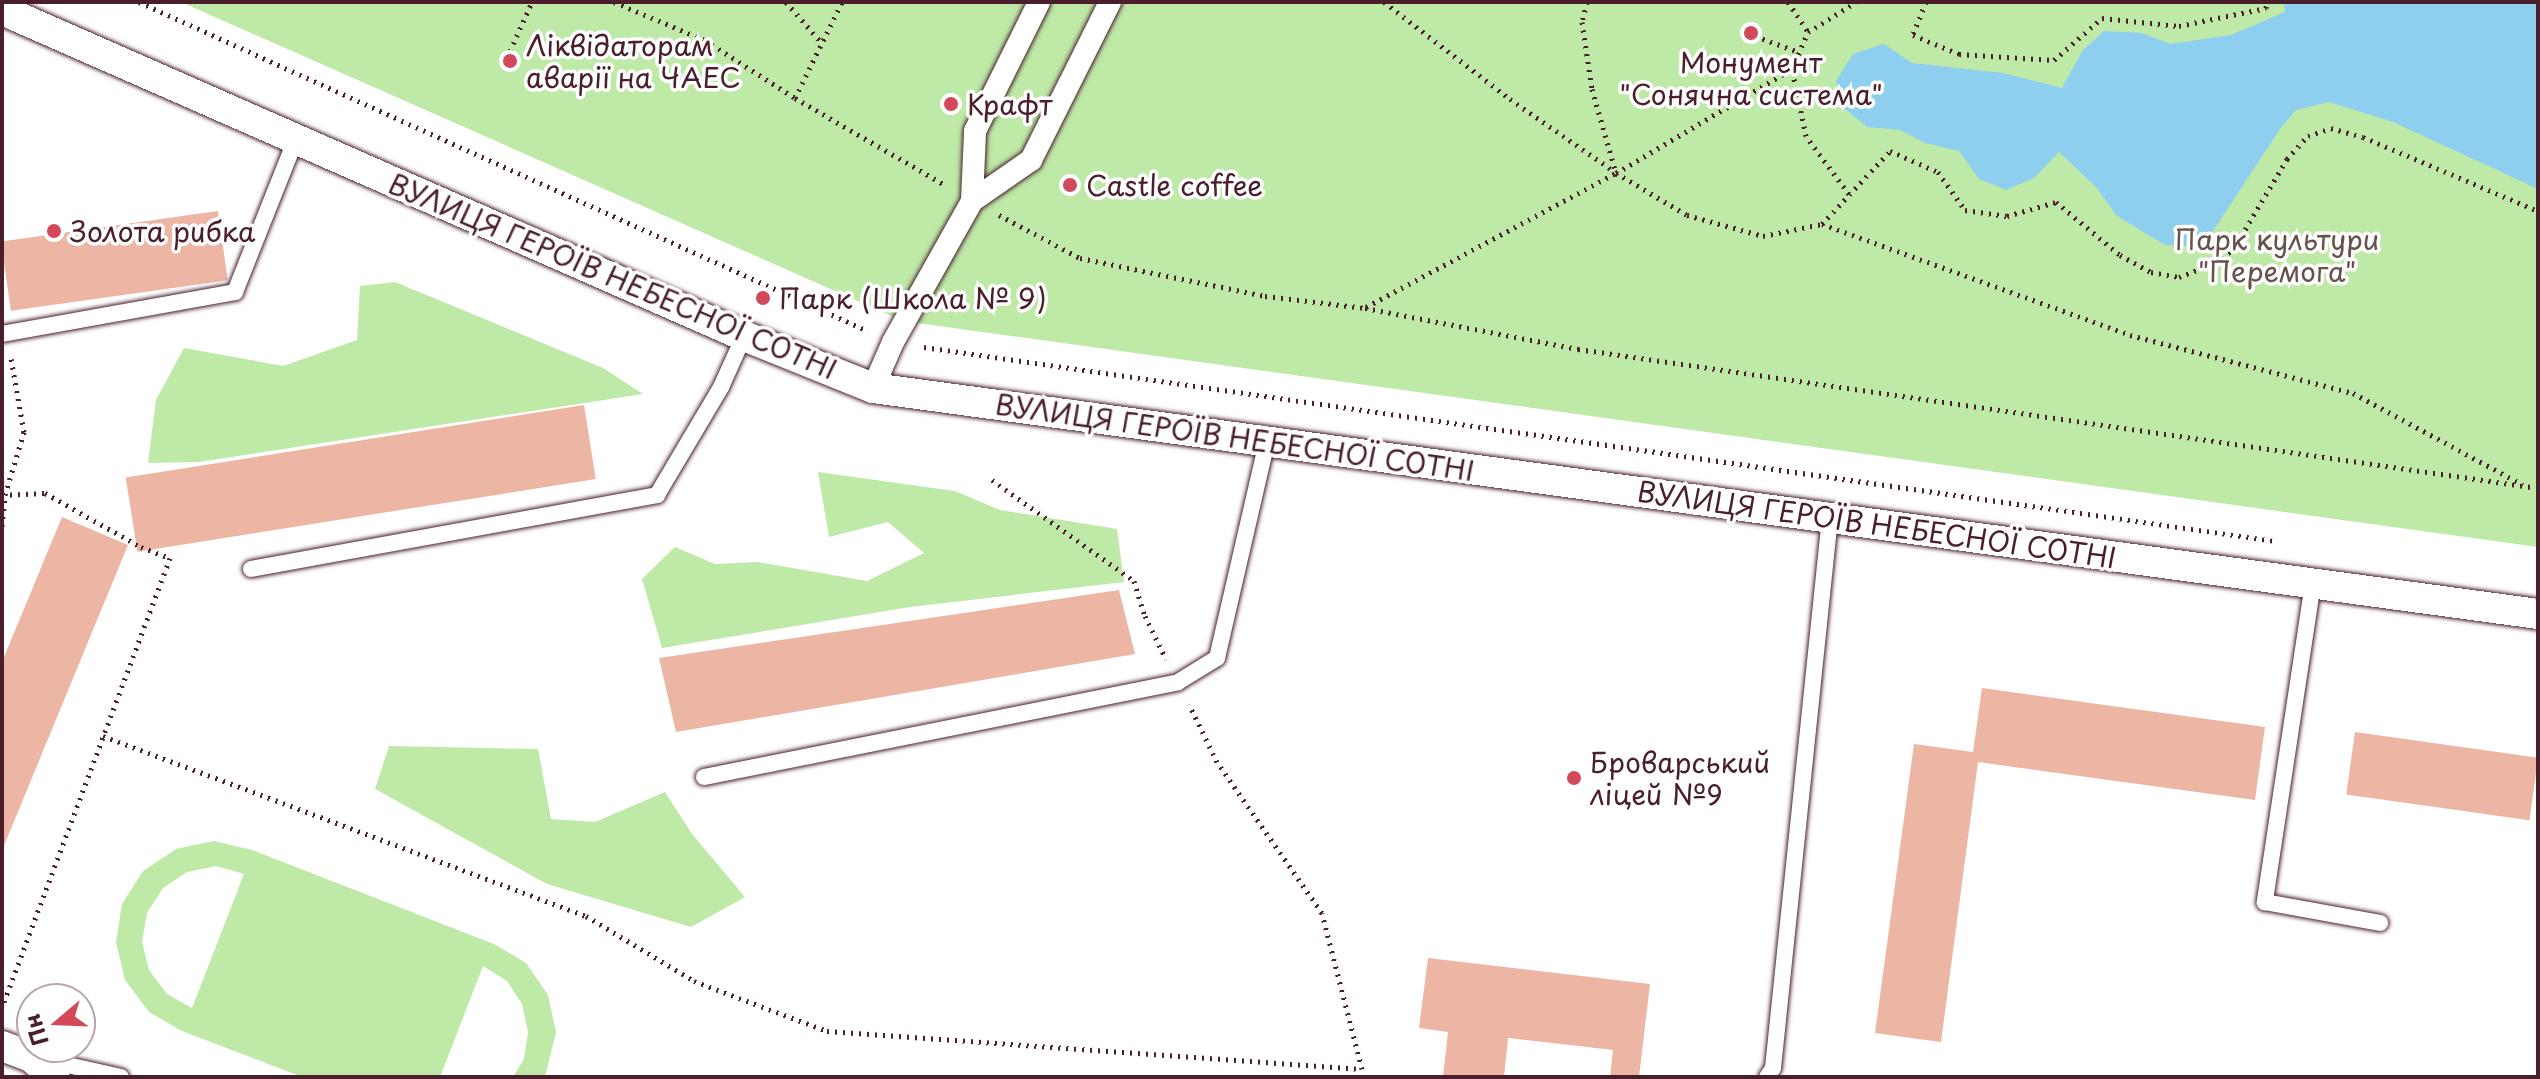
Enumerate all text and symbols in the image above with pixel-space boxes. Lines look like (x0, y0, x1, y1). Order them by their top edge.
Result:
marker: Монумент "Сонячна система" (1742, 24, 1760, 42)
place label: Ліквідаторам аварії на ЧАЕС (526, 28, 743, 94)
place label: Монумент "Сонячна система" (1619, 45, 1883, 111)
marker: Ліквідаторам аварії на ЧАЕС (501, 52, 519, 70)
place label: Крафт (967, 87, 1053, 121)
marker: Крафт (942, 95, 960, 113)
street label: ВУЛИЦЯ ГЕРОЇВ НЕБЕСНОЇ СОТНІ (382, 165, 844, 387)
place label: Castle coffee (1086, 168, 1264, 202)
marker: Castle coffee (1061, 176, 1079, 194)
place label: Золота рибка (70, 214, 255, 248)
marker: Золота рибка (45, 222, 63, 240)
park label: Парк культури "Перемога" (2175, 222, 2379, 288)
place label: Парк (Школа № 9) (779, 281, 1046, 315)
marker: Парк (Школа № 9) (754, 289, 772, 307)
street label: ВУЛИЦЯ ГЕРОЇВ НЕБЕСНОЇ СОТНІ (992, 386, 1478, 488)
street label: ВУЛИЦЯ ГЕРОЇВ НЕБЕСНОЇ СОТНІ (1634, 473, 2120, 575)
place label: Броварський ліцей №9 (1590, 745, 1770, 811)
marker: Броварський ліцей №9 (1565, 769, 1583, 787)
north arrow (16, 983, 96, 1063)
text: Пн (14, 1010, 56, 1051)

